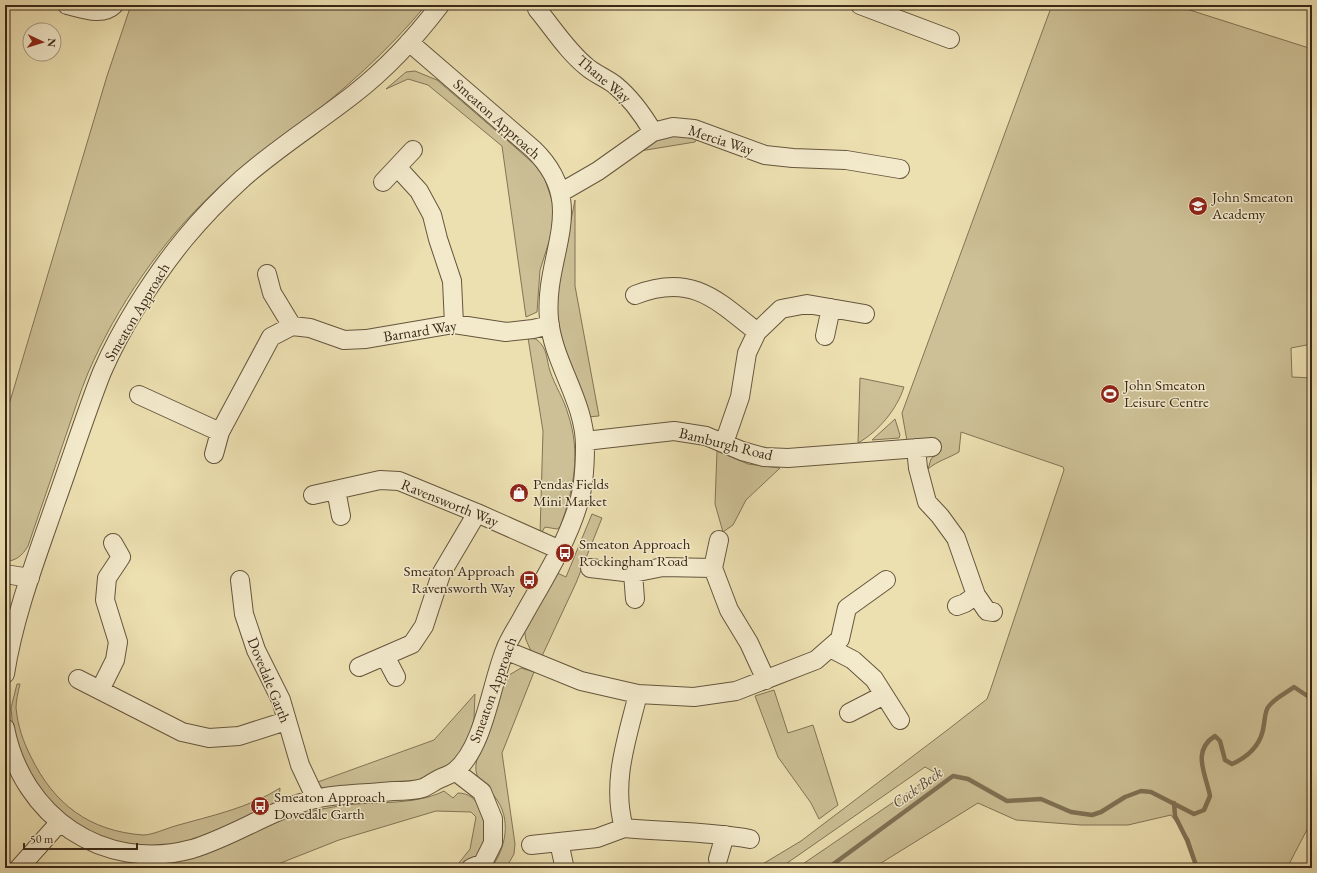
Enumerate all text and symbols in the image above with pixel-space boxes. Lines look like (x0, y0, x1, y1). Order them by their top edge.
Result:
north arrow (22, 22, 62, 62)
text: N (45, 38, 59, 48)
street label: Thane Way (573, 50, 636, 107)
street label: Smeaton Approach (450, 74, 545, 163)
street label: Mercia Way (686, 120, 757, 159)
place label: John Smeaton Academy (1210, 187, 1294, 223)
school or university icon: John Smeaton Academy (1187, 195, 1209, 217)
street label: Smeaton Approach (100, 259, 174, 364)
street label: Barnard Way (382, 315, 458, 346)
place label: John Smeaton Leisure Centre (1122, 375, 1209, 411)
sports icon: John Smeaton Leisure Centre (1099, 383, 1121, 405)
street label: Bamburgh Road (677, 423, 775, 464)
street label: Ravensworth Way (399, 474, 502, 531)
place label: Pendas Fields Mini Market (533, 474, 609, 510)
shop icon: Pendas Fields Mini Market (508, 482, 530, 504)
place label: Smeaton Approach Rockingham Road (579, 534, 691, 570)
bus stop icon: Smeaton Approach Rockingham Road (554, 542, 576, 564)
place label: Smeaton Approach Ravensworth Way (404, 561, 515, 597)
bus stop icon: Smeaton Approach Ravensworth Way (518, 569, 540, 591)
street label: Dovedale Garth (244, 634, 295, 726)
street label: Smeaton Approach (465, 634, 521, 745)
water label: Cock Beck (888, 761, 947, 813)
place label: Smeaton Approach Dovedale Garth (274, 787, 386, 823)
bus stop icon: Smeaton Approach Dovedale Garth (249, 795, 271, 817)
scale bar (24, 825, 137, 851)
text: 50 m (30, 831, 54, 847)

